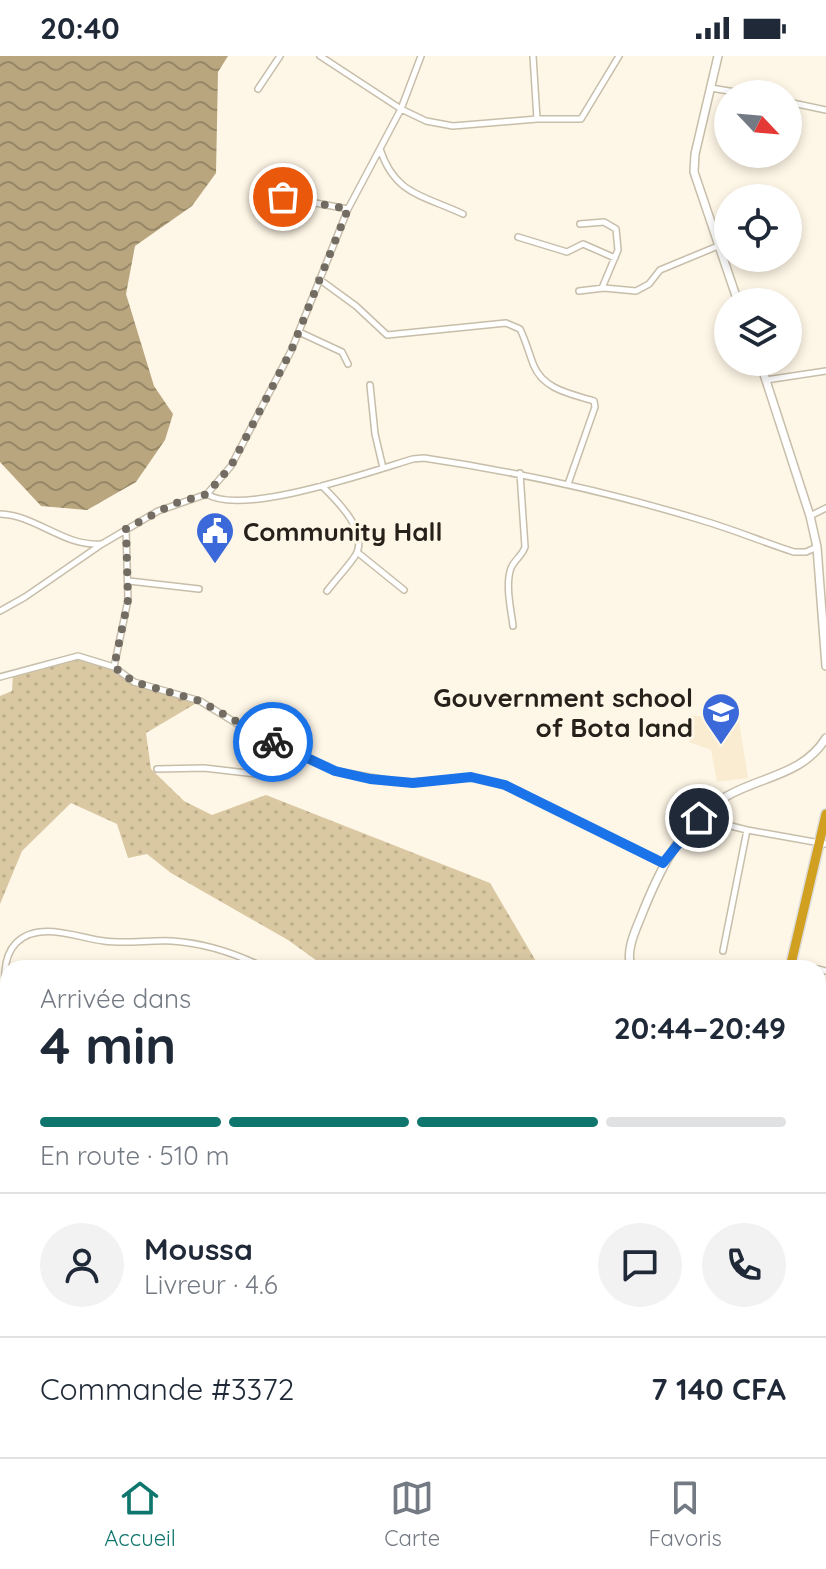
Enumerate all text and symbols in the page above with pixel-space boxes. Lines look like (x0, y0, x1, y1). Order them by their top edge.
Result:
text: 20:40 (40, 9, 120, 47)
north arrow (714, 80, 802, 168)
map controls (714, 80, 802, 376)
pin (249, 163, 317, 231)
icon: bag (261, 175, 305, 219)
button: locate (714, 184, 802, 272)
button: layers (714, 288, 802, 376)
public building icon: Community Hall (194, 510, 236, 565)
place label: Community Hall (243, 515, 443, 548)
place label: Gouvernment school of Bota land (433, 681, 693, 744)
school or university icon: Gouvernment school of Bota land (700, 691, 742, 746)
courier (233, 702, 313, 782)
icon: bike (251, 720, 295, 764)
pin (665, 784, 733, 852)
icon: home (677, 796, 721, 840)
text: Arrivée dans (40, 982, 191, 1015)
text: 20:44–20:49 (614, 1009, 786, 1047)
text: 4 min (40, 1012, 176, 1077)
text: En route · 510 m (40, 1139, 230, 1172)
button: person (40, 1223, 124, 1307)
button: chat (598, 1223, 682, 1307)
button: phone (702, 1223, 786, 1307)
text: Moussa (144, 1230, 253, 1268)
text: Livreur · 4.6 (144, 1268, 278, 1301)
text: Commande #3372 (40, 1370, 294, 1408)
text: 7 140 CFA (651, 1370, 786, 1408)
tab: Accueil (104, 1476, 176, 1552)
tab: Carte (384, 1476, 440, 1552)
tab: Favoris (648, 1476, 722, 1552)

